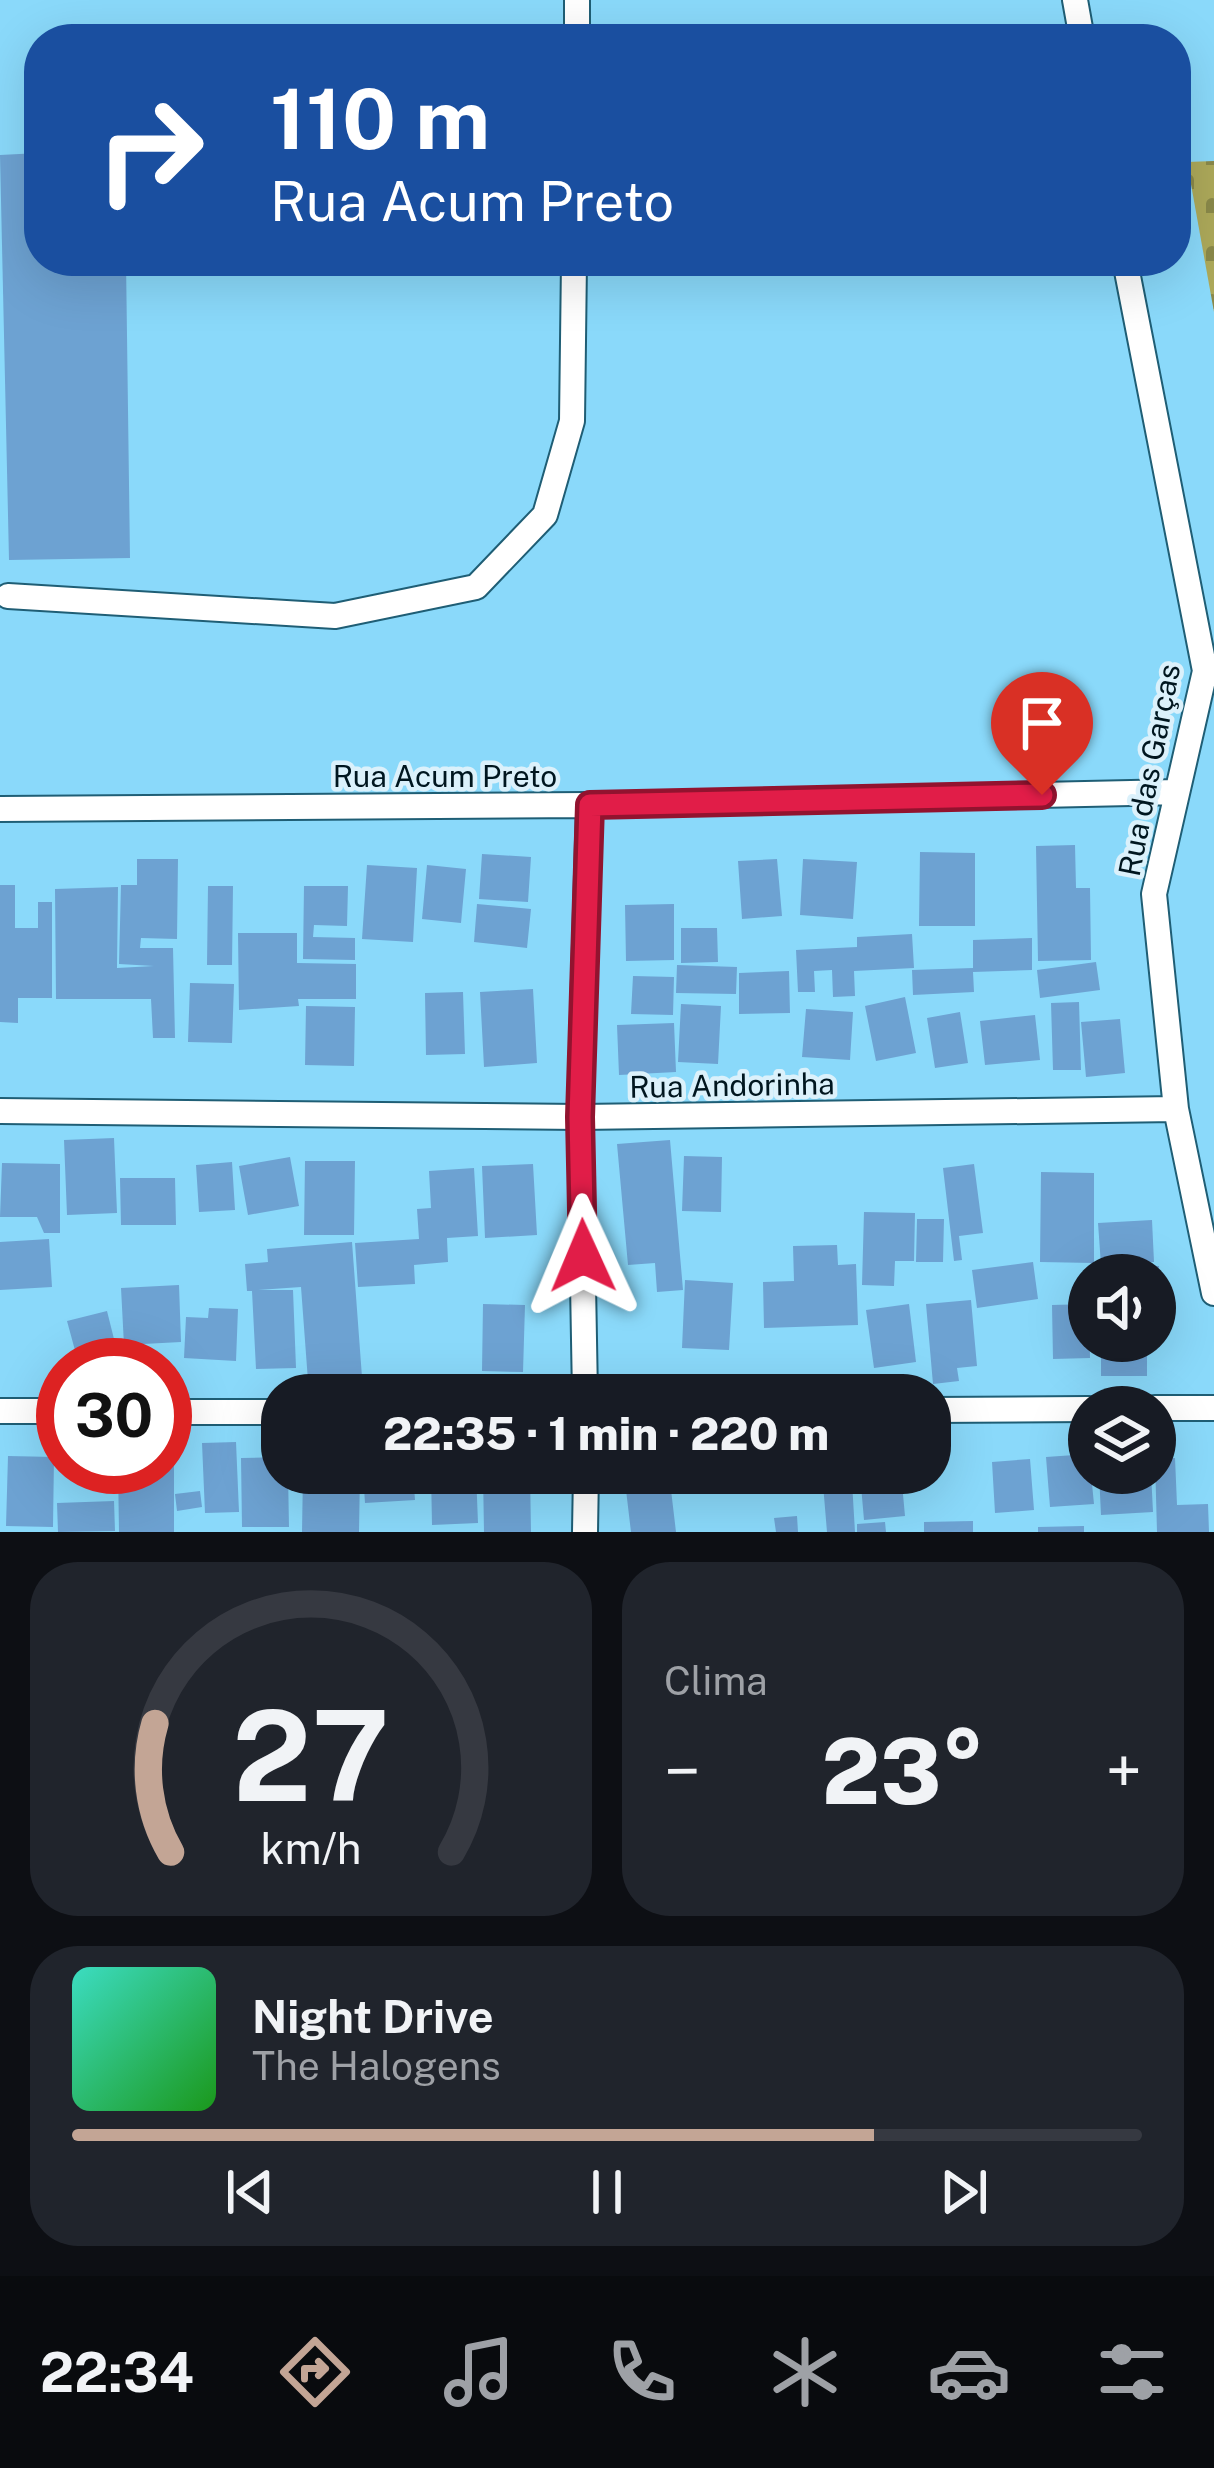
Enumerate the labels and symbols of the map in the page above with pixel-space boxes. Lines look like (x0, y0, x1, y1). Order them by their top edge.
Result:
street label: Rua das Garças (1111, 661, 1187, 879)
pin (991, 672, 1093, 795)
street label: Rua Acum Preto (333, 758, 557, 794)
street label: Rua Andorinha (629, 1065, 835, 1105)
position arrow (520, 1193, 646, 1319)
speed limit sign: 30 (36, 1338, 192, 1494)

